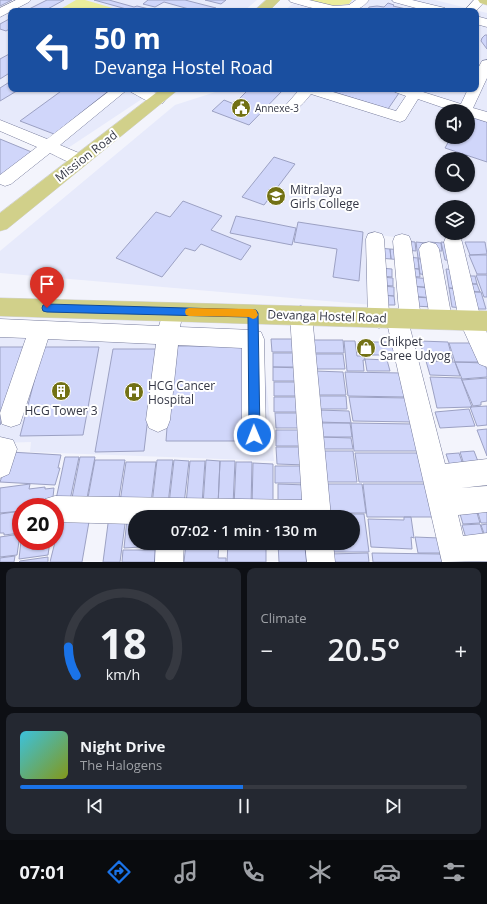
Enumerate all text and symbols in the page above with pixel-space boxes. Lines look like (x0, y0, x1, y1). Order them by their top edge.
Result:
text: 50 m (94, 19, 161, 57)
icon: left (28, 24, 80, 76)
text: Devanga Hostel Road (94, 55, 273, 79)
public building icon: Annexe-3 (230, 97, 252, 119)
place label: Annexe-3 (255, 101, 299, 115)
map controls (435, 104, 475, 240)
button: sound (435, 104, 475, 144)
street label: Mission Road (51, 126, 121, 186)
button: search (435, 152, 475, 192)
place label: Mitralaya Girls College (290, 181, 360, 212)
school or university icon: Mitralaya Girls College (265, 185, 287, 207)
button: layers (435, 200, 475, 240)
pin (30, 267, 64, 308)
icon: arrive (36, 273, 58, 295)
street label: Devanga Hostel Road (267, 305, 387, 327)
place label: Chikpet Saree Udyog (380, 333, 451, 364)
shop icon: Chikpet Saree Udyog (355, 337, 377, 359)
place label: HCG Cancer Hospital (148, 377, 215, 408)
building icon: HCG Tower 3 (50, 380, 72, 402)
hospital icon: HCG Cancer Hospital (123, 381, 145, 403)
place label: HCG Tower 3 (25, 402, 98, 419)
position arrow (233, 414, 275, 456)
speed limit sign: 20 (12, 498, 64, 550)
text: 07:02 · 1 min · 130 m (171, 520, 317, 540)
text: Climate (261, 609, 306, 627)
text: 18 (99, 614, 147, 670)
text: 20.5° (327, 629, 400, 670)
text: − (261, 635, 273, 665)
text: + (454, 635, 467, 665)
text: km/h (106, 664, 141, 683)
text: Night Drive (80, 736, 165, 756)
text: The Halogens (80, 756, 162, 774)
icon: previous (84, 795, 106, 817)
icon: pause (233, 795, 255, 817)
icon: next (382, 795, 404, 817)
icon: directions (105, 858, 133, 886)
icon: music (172, 858, 200, 886)
icon: phone (239, 858, 267, 886)
icon: climate (306, 858, 334, 886)
icon: car (373, 858, 401, 886)
icon: filters (440, 858, 468, 886)
text: 07:01 (19, 860, 66, 884)

